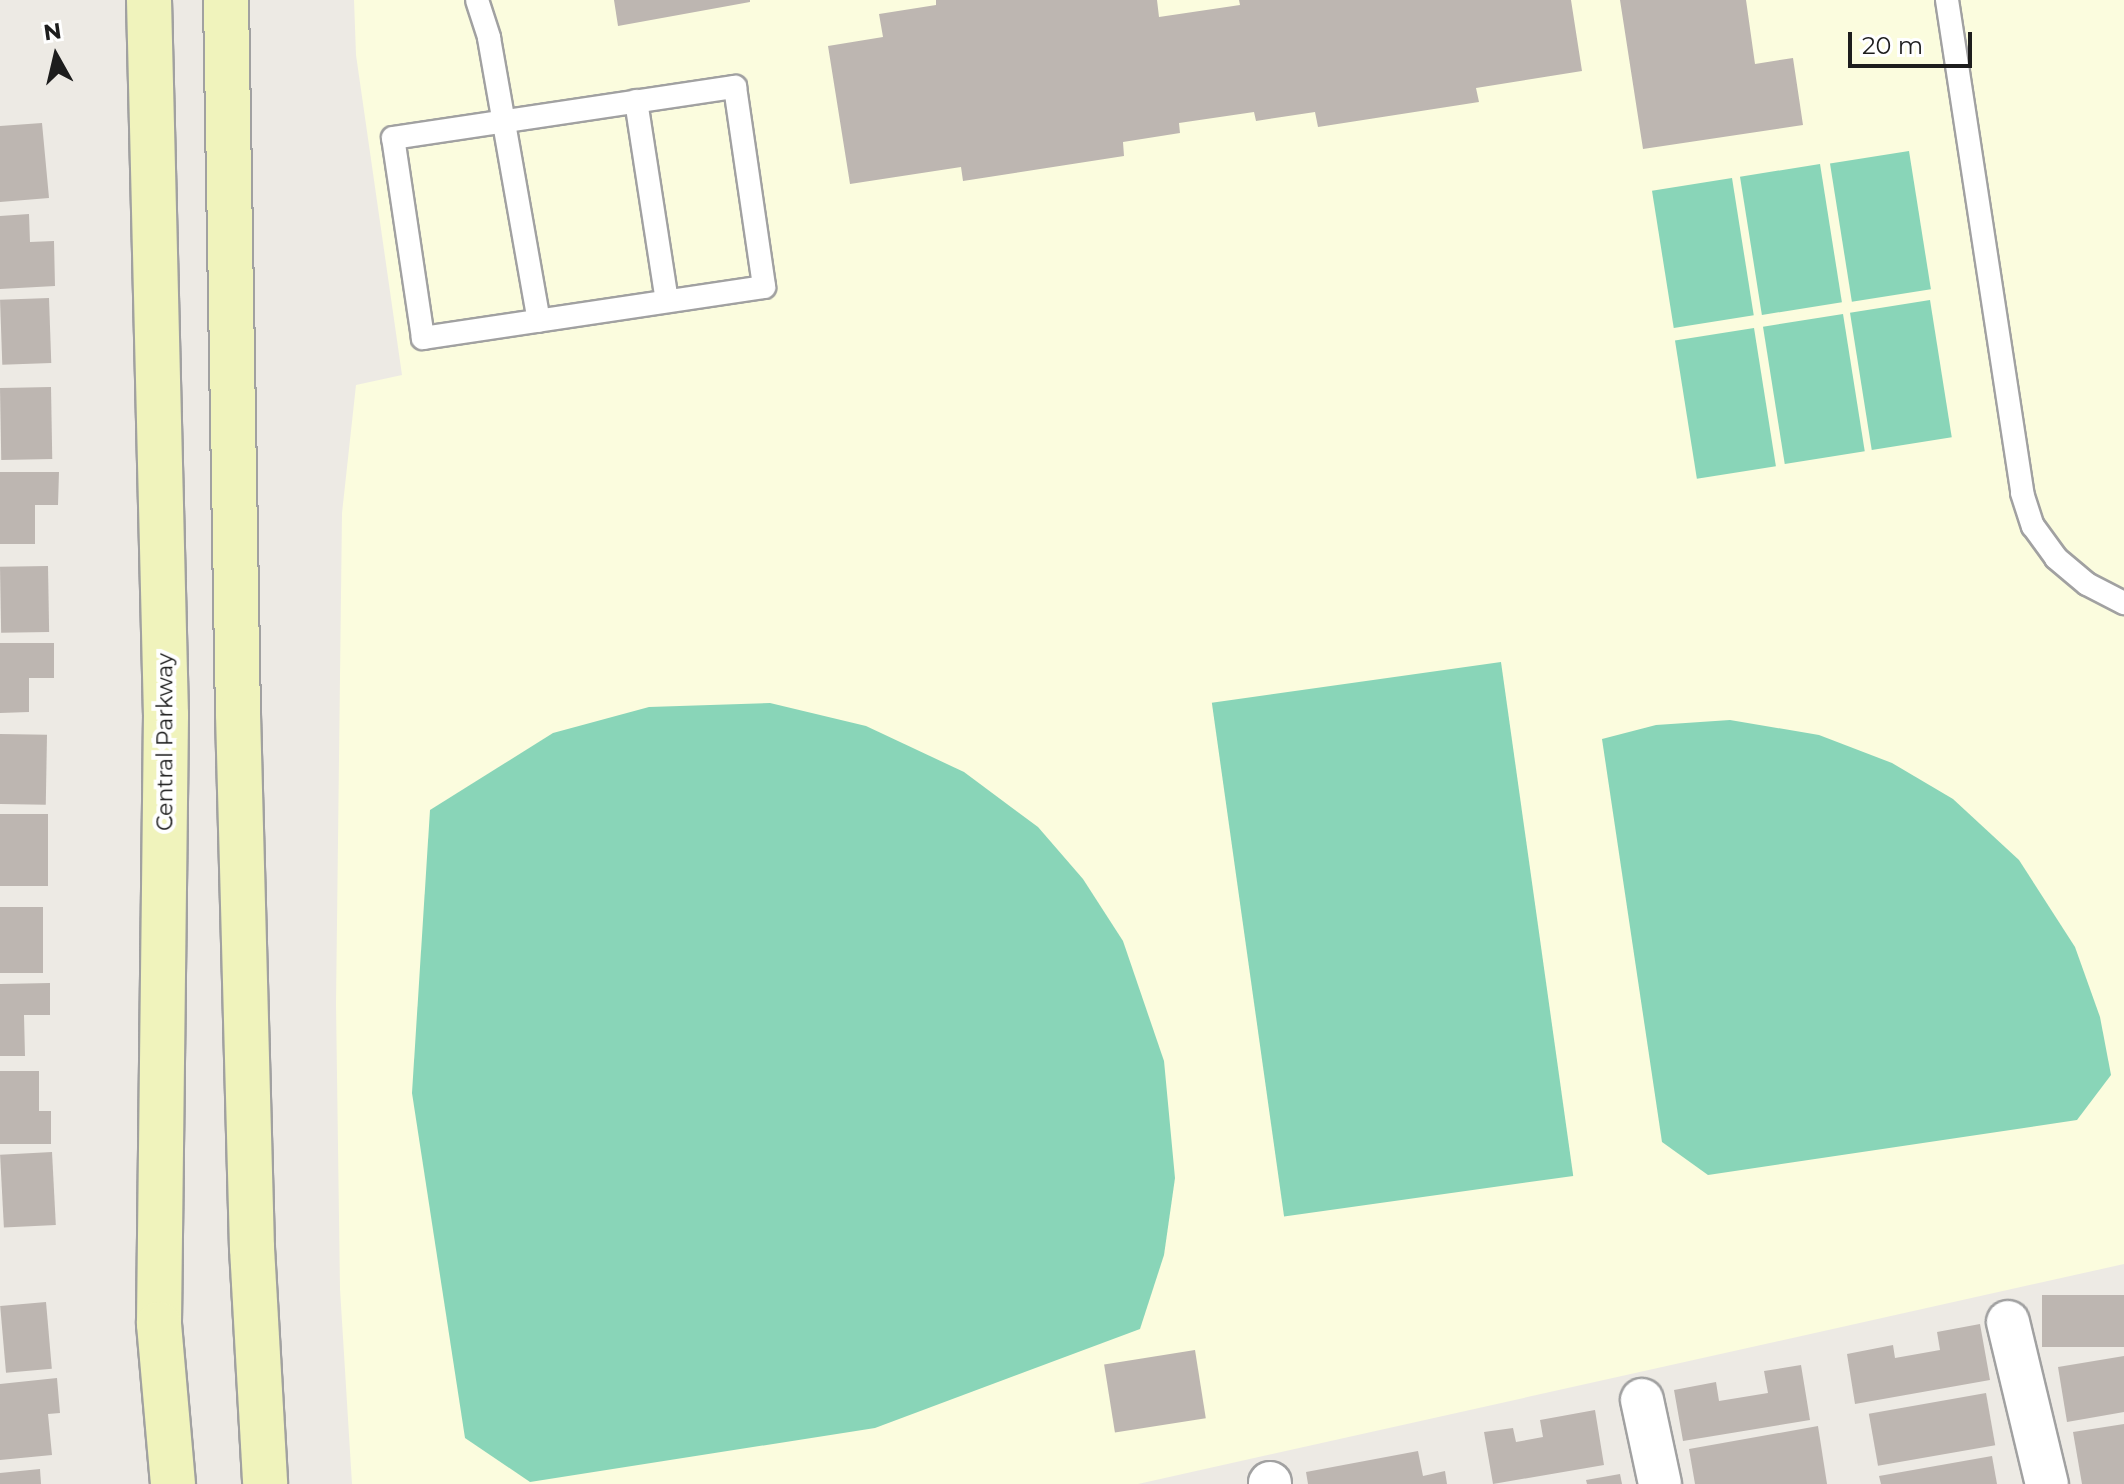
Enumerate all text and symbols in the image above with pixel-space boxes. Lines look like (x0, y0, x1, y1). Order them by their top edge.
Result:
north arrow (16, 16, 96, 96)
scale bar (1852, 16, 1976, 66)
text: N (42, 17, 63, 46)
text: 20 m (1862, 31, 1923, 60)
street label: Central Parkway (152, 653, 178, 831)

